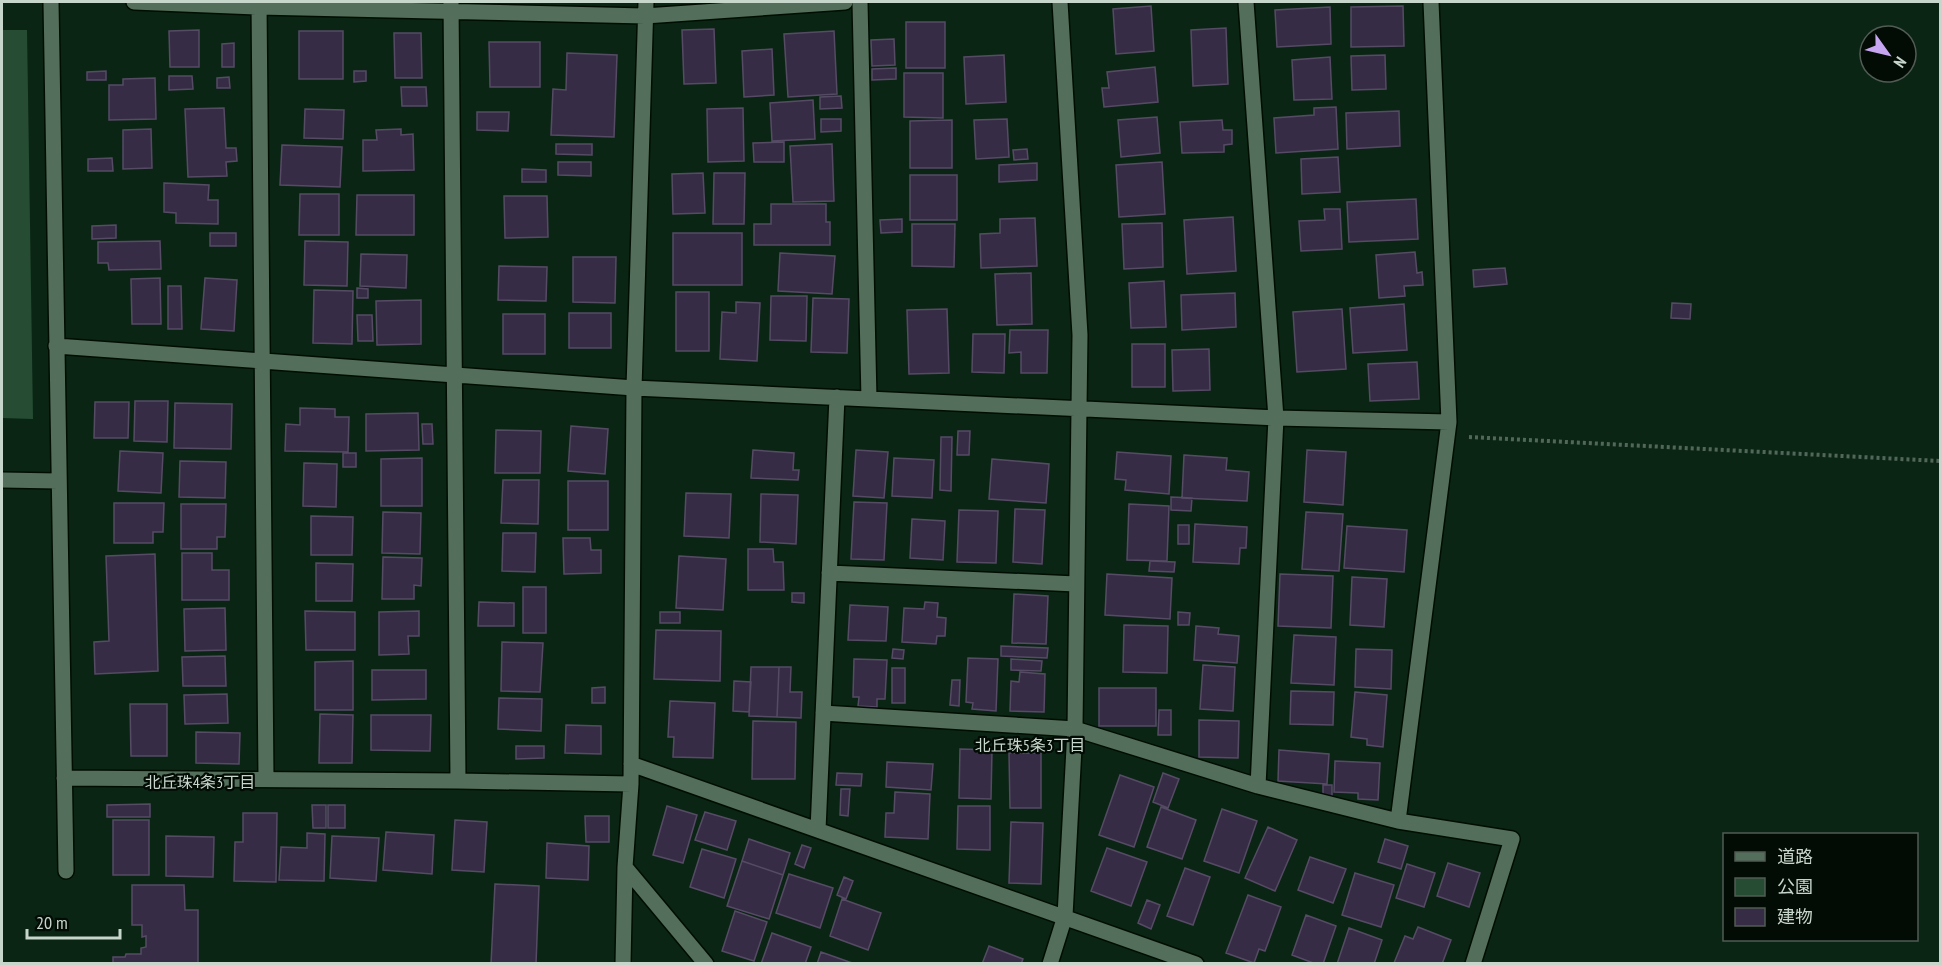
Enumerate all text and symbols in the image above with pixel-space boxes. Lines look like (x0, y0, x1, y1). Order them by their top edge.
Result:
north arrow (1858, 24, 1918, 84)
text: N (1890, 53, 1911, 72)
district label: 北丘珠5条3丁目 (975, 735, 1085, 755)
district label: 北丘珠4条3丁目 (145, 772, 255, 792)
legend (1723, 833, 1918, 941)
text: 道路 (1777, 845, 1813, 868)
text: 公園 (1777, 875, 1813, 898)
scale bar (27, 902, 120, 940)
text: 建物 (1777, 905, 1813, 928)
text: 20 m (36, 911, 68, 934)

